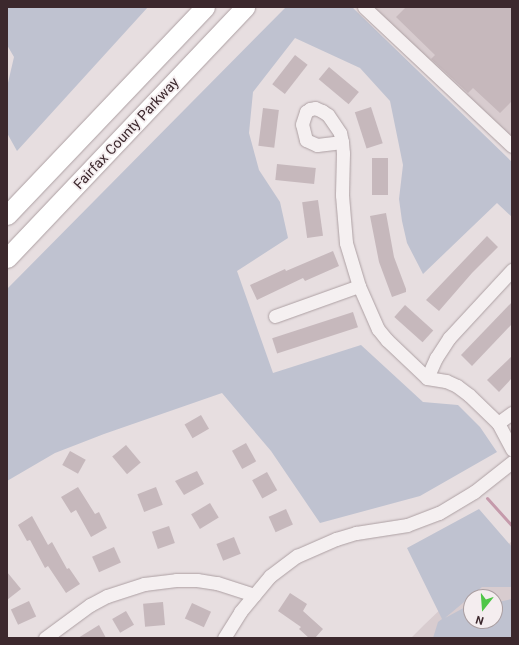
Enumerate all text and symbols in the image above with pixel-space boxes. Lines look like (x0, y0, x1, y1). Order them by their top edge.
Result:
street label: Fairfax County Parkway (70, 74, 182, 192)
north arrow (463, 589, 503, 629)
text: N (474, 613, 485, 627)

